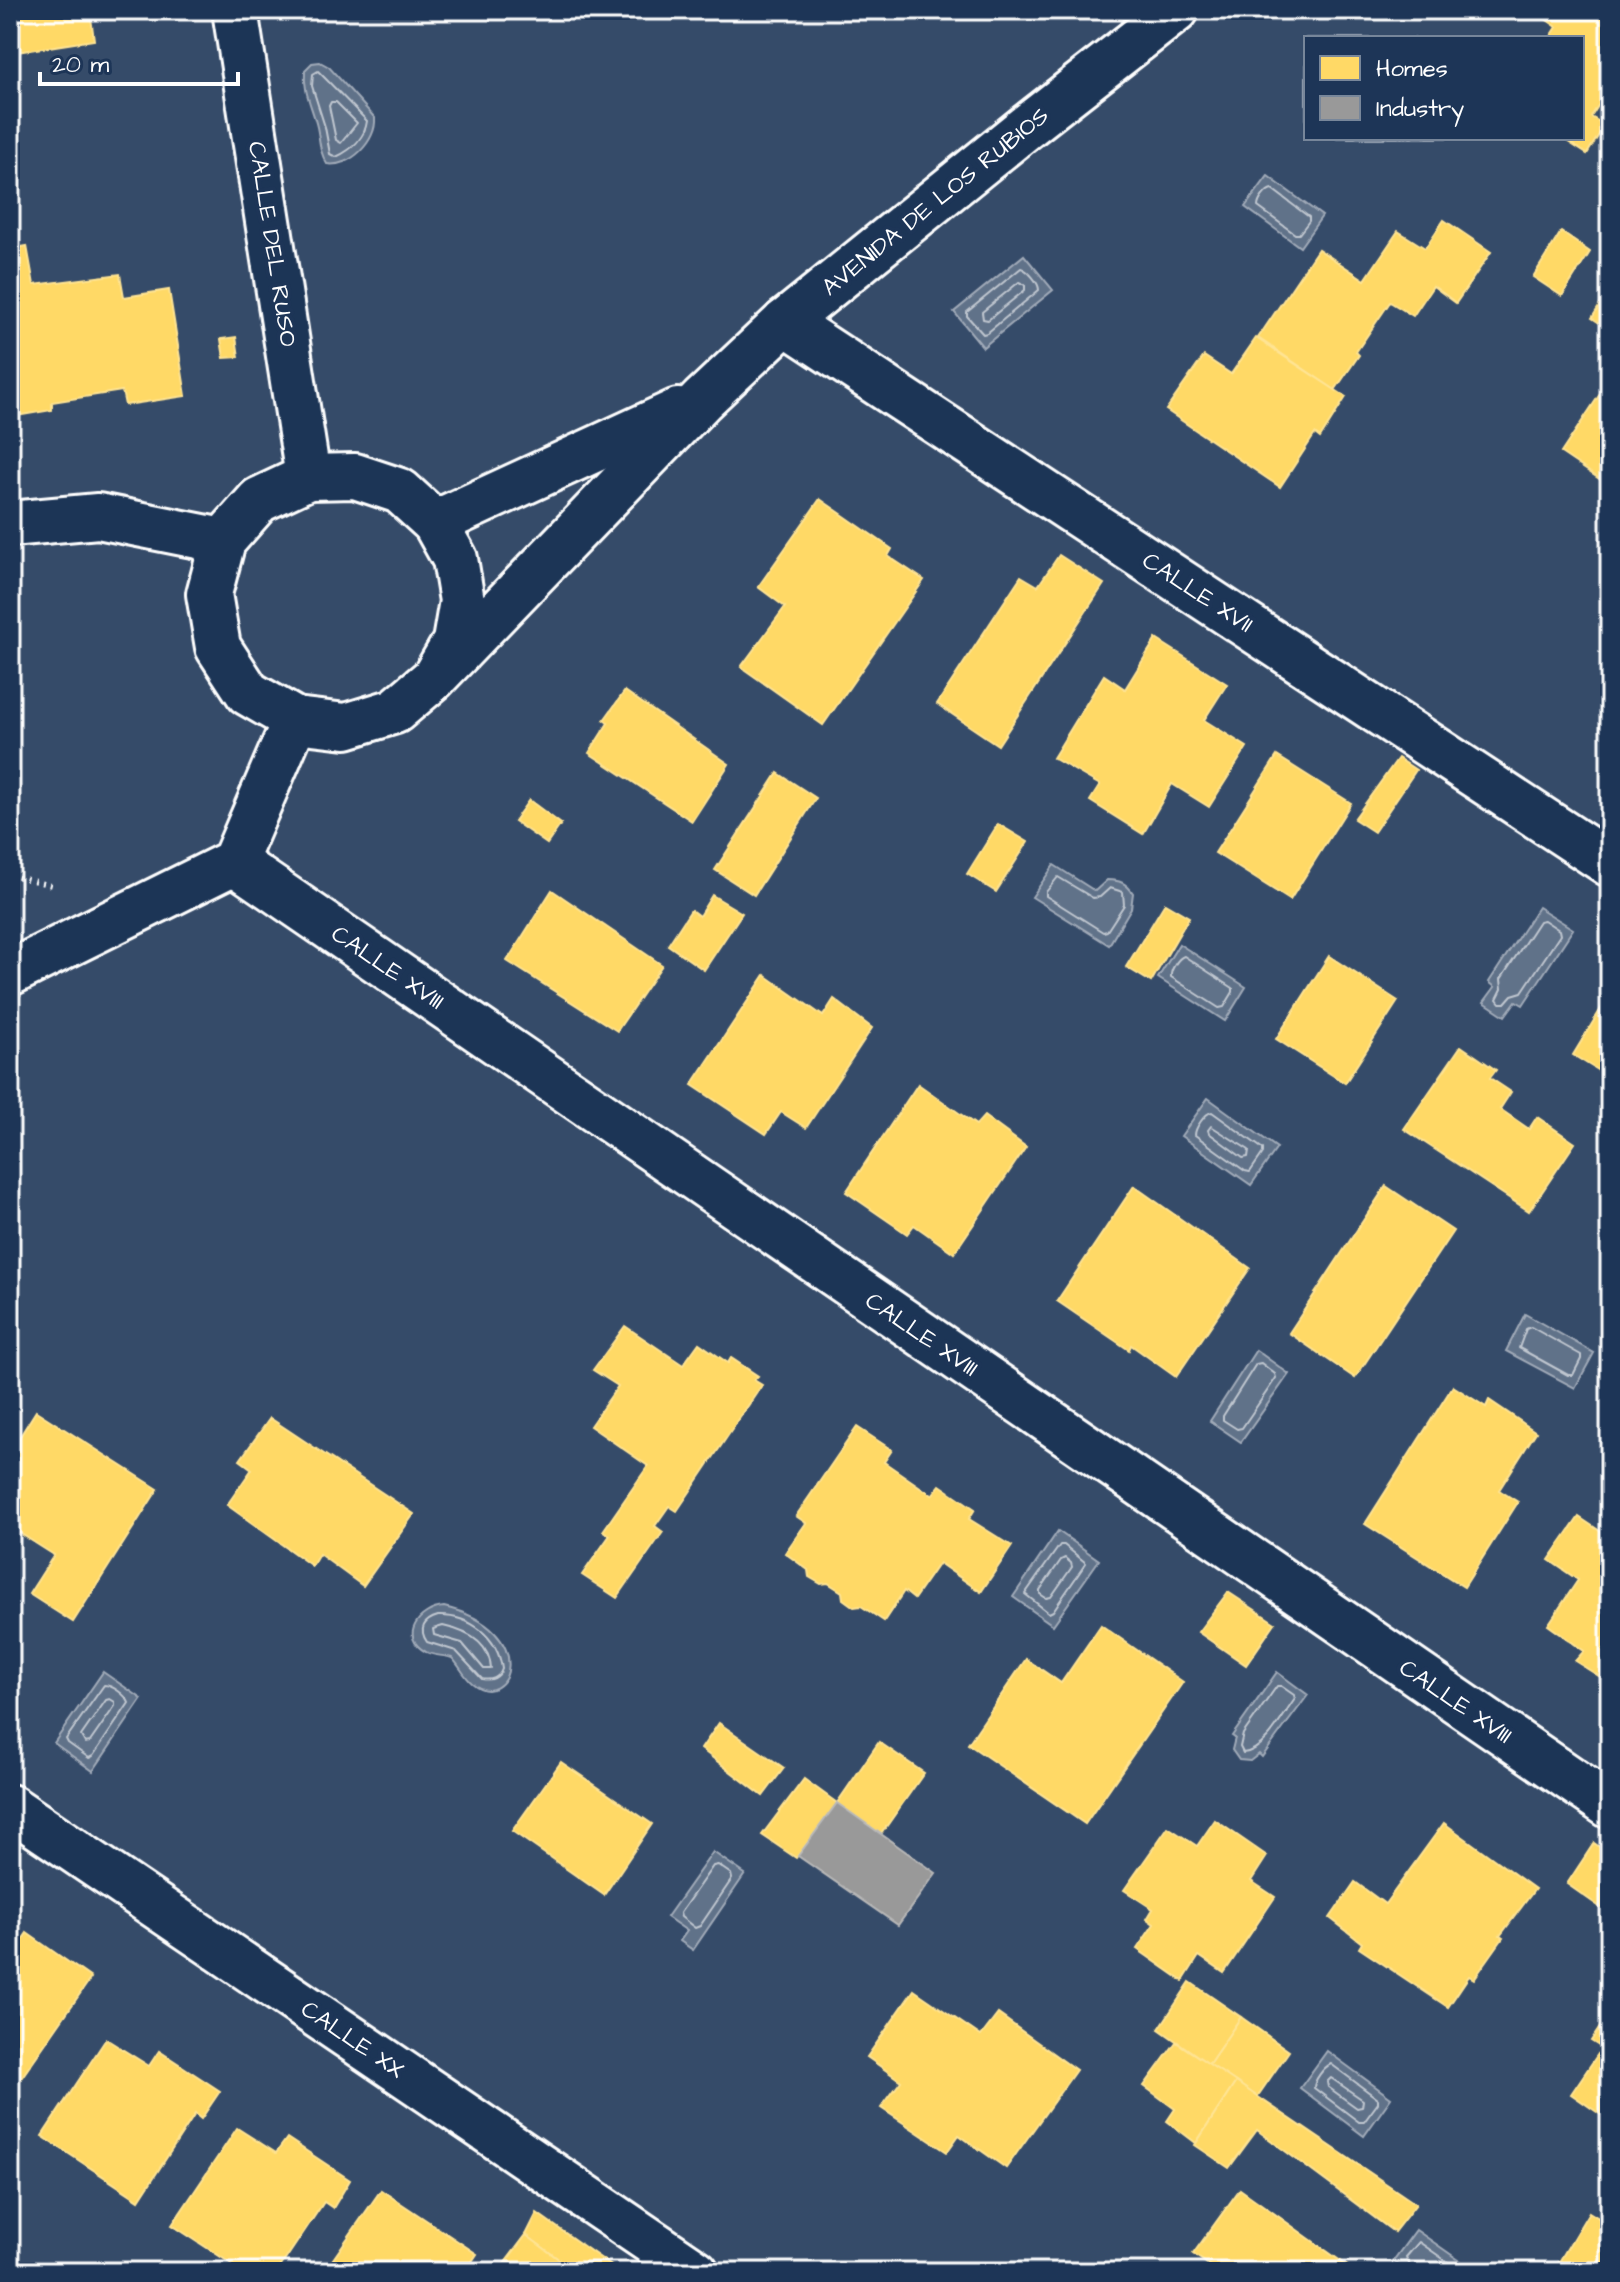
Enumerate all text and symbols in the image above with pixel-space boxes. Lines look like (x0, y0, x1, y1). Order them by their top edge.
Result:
scale bar (40, 36, 238, 86)
legend (1304, 36, 1584, 140)
text: 20 m (52, 48, 109, 82)
text: Homes (1376, 52, 1448, 86)
text: Industry (1376, 92, 1464, 127)
street label: AVENIDA DE LOS RUBIOS (815, 99, 1057, 304)
street label: CALLE DEL RUSO (239, 139, 305, 349)
street label: CALLE XVII (1135, 544, 1260, 641)
street label: CALLE XVIII (324, 917, 451, 1018)
street label: CALLE XVIII (858, 1284, 985, 1385)
street label: CALLE XVIII (1392, 1651, 1519, 1752)
street label: CALLE XX (294, 1993, 411, 2087)

